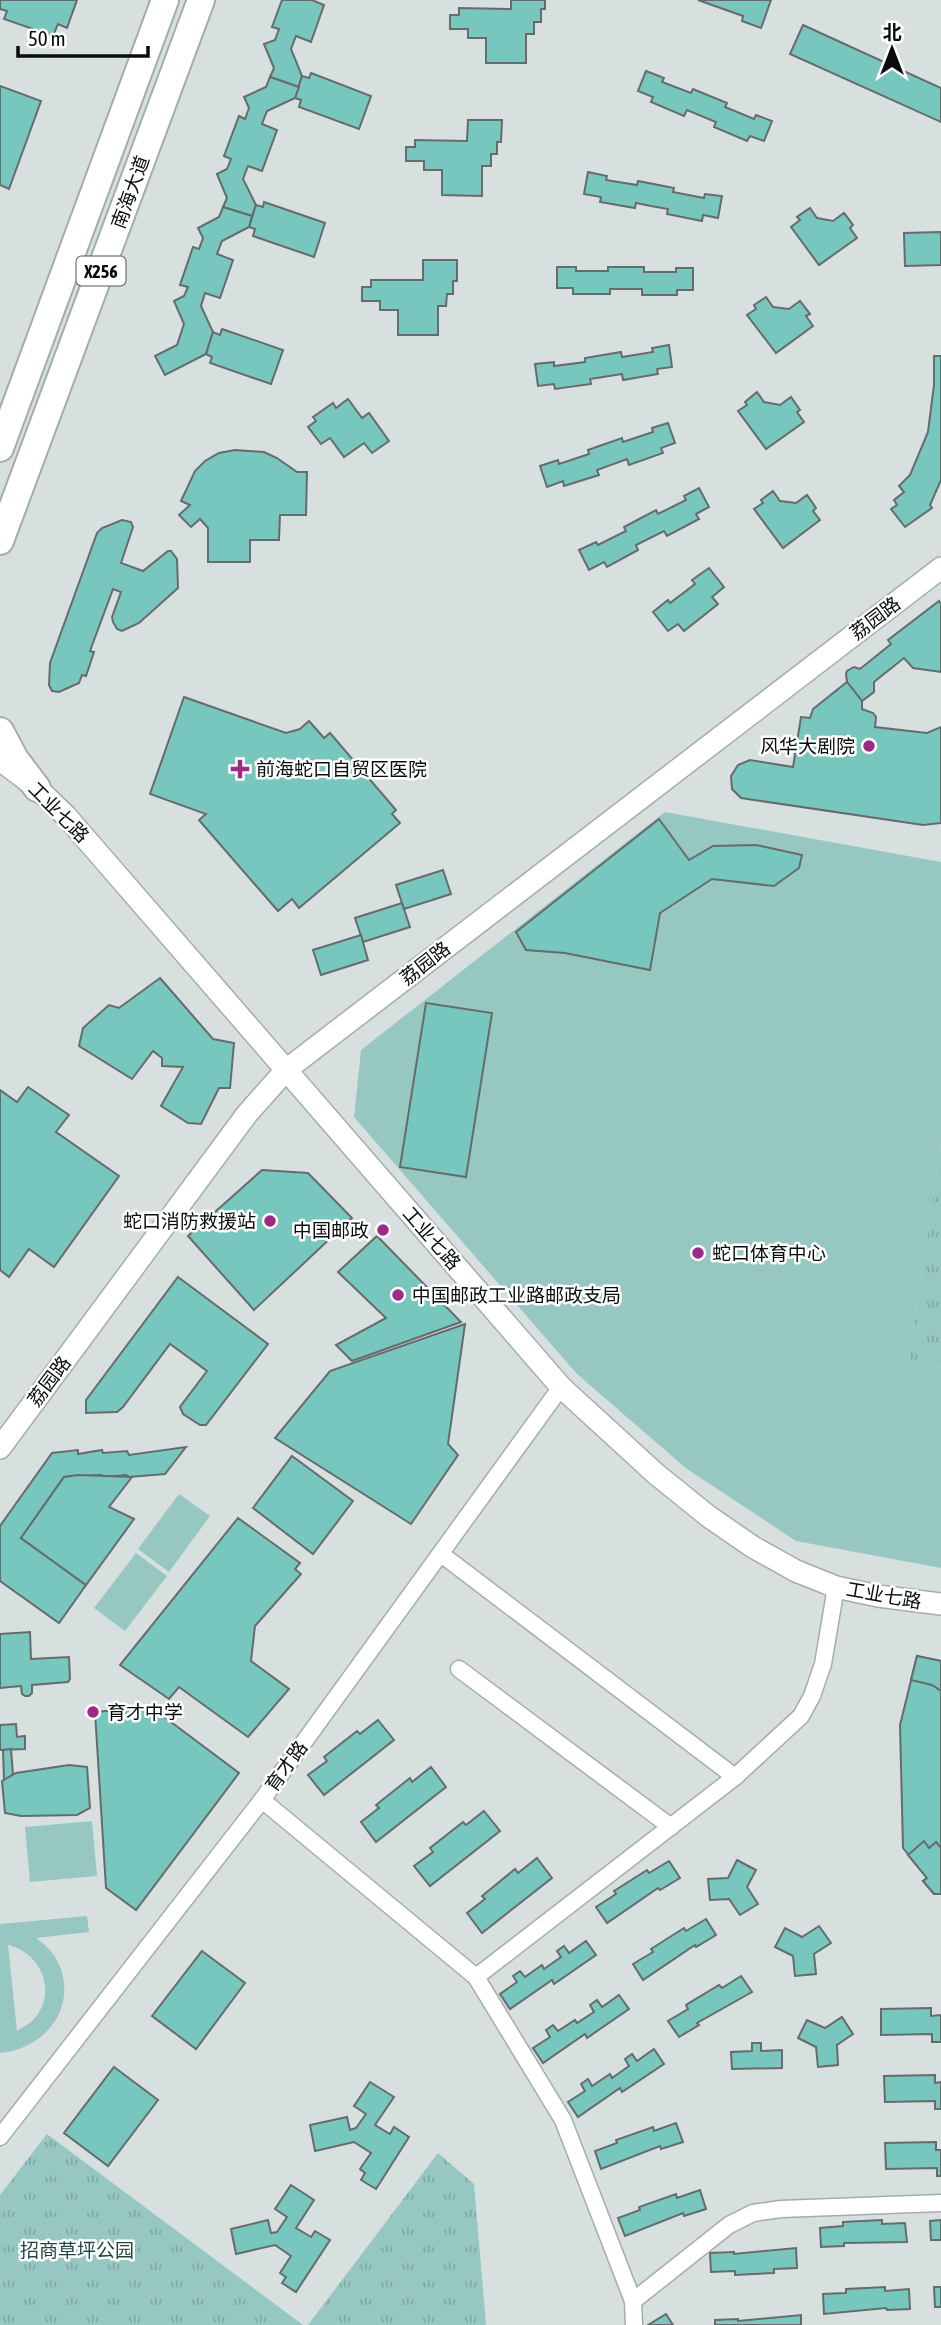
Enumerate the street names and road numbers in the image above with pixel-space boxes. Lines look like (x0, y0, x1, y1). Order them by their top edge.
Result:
street label: 南海大道 (107, 153, 153, 231)
road number: X256 (76, 256, 126, 286)
street label: 荔园路 (846, 592, 904, 644)
street label: 工业七路 (24, 777, 94, 847)
street label: 荔园路 (396, 937, 454, 989)
street label: 工业七路 (399, 1202, 465, 1274)
street label: 荔园路 (23, 1352, 75, 1410)
street label: 工业七路 (845, 1578, 923, 1612)
street label: 育才路 (260, 1736, 312, 1796)

